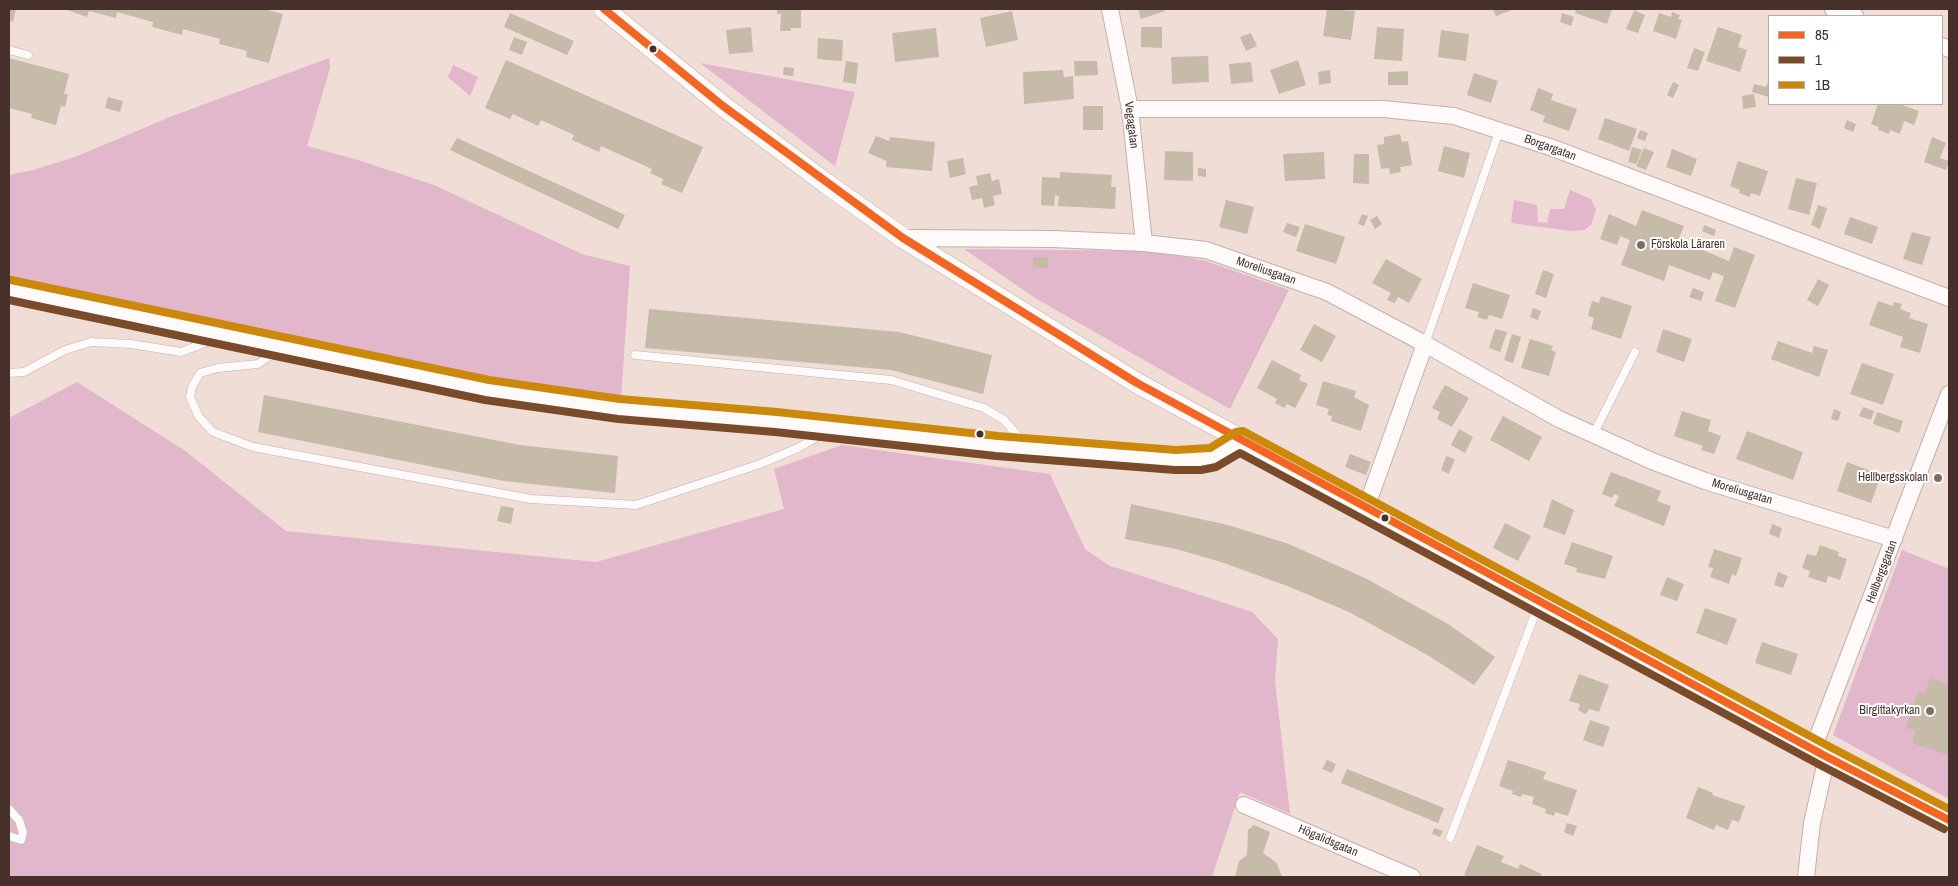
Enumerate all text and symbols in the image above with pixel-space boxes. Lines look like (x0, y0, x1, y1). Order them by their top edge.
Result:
legend (1768, 15, 1943, 105)
text: 85 (1815, 24, 1829, 45)
unlabelled marker (648, 44, 658, 54)
text: 1 (1815, 49, 1822, 70)
text: 1B (1815, 74, 1830, 95)
street label: Vegagatan (1121, 101, 1141, 149)
street label: Borgargatan (1522, 132, 1578, 164)
place label: Förskola Läraren (1651, 238, 1725, 252)
marker: Förskola Läraren (1635, 239, 1647, 251)
street label: Moreliusgatan (1234, 254, 1298, 288)
unlabelled marker (975, 429, 985, 439)
place label: Hellbergsskolan (1858, 471, 1928, 485)
marker: Hellbergsskolan (1932, 472, 1944, 484)
street label: Moreliusgatan (1710, 476, 1774, 508)
unlabelled marker (1380, 513, 1390, 523)
street label: Hellbergsgatan (1863, 539, 1901, 605)
place label: Birgittakyrkan (1859, 704, 1920, 718)
marker: Birgittakyrkan (1924, 705, 1936, 717)
street label: Högalidsgatan (1296, 822, 1360, 860)

